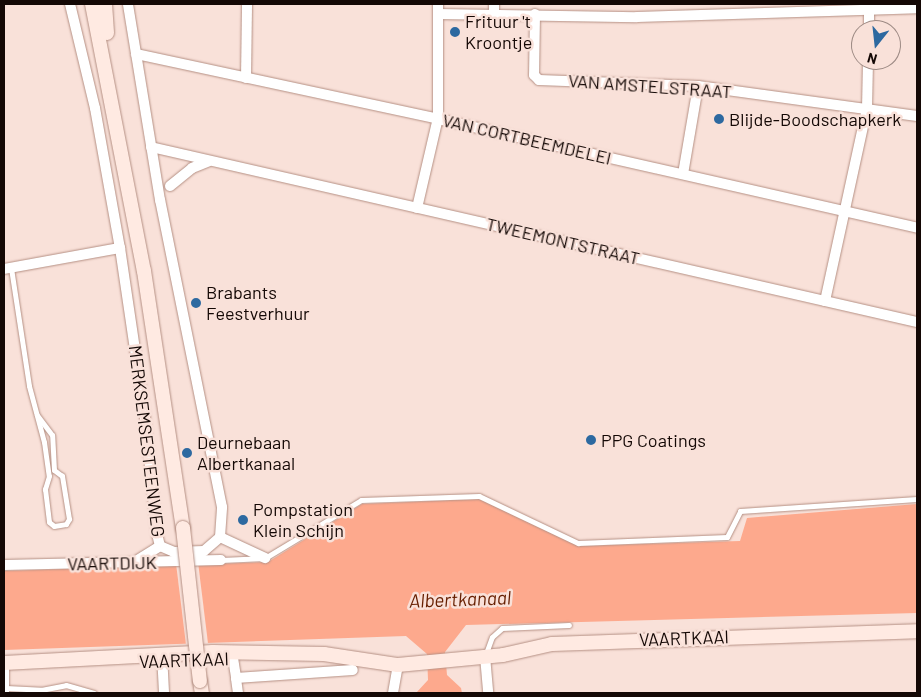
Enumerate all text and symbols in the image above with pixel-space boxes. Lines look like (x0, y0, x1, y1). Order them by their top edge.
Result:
place label: Frituur 't Kroontje (465, 11, 532, 54)
north arrow (851, 20, 901, 70)
marker: Frituur 't Kroontje (449, 26, 461, 38)
text: N (865, 49, 879, 68)
street label: VAN AMSTELSTRAAT (568, 70, 732, 102)
place label: Blijde-Boodschapkerk (729, 108, 901, 130)
street label: VAN CORTBEEMDELEI (440, 109, 614, 169)
marker: Blijde-Boodschapkerk (713, 113, 725, 125)
street label: TWEEMONTSTRAAT (484, 213, 642, 269)
place label: Brabants Feestverhuur (206, 282, 310, 324)
marker: Brabants Feestverhuur (190, 297, 202, 309)
street label: MERKSEMSESTEENWEG (125, 344, 169, 538)
place label: PPG Coatings (601, 429, 706, 451)
place label: Deurnebaan Albertkanaal (197, 432, 295, 474)
marker: PPG Coatings (585, 434, 597, 446)
marker: Deurnebaan Albertkanaal (181, 447, 193, 459)
place label: Pompstation Klein Schijn (253, 499, 353, 542)
marker: Pompstation Klein Schijn (237, 514, 249, 526)
street label: VAARTDIJK (67, 551, 157, 575)
water label: Albertkanaal (409, 586, 511, 612)
street label: VAARTKAAI (639, 626, 729, 650)
street label: VAARTKAAI (139, 648, 229, 672)

